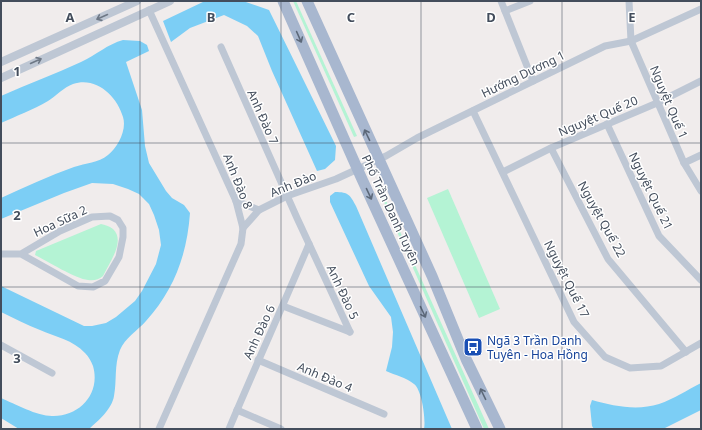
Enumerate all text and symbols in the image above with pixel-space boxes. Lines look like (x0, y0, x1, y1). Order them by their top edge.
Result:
text: A (66, 8, 75, 26)
text: B (207, 8, 215, 26)
text: C (347, 8, 355, 26)
text: D (486, 8, 496, 26)
text: E (628, 8, 636, 26)
one-way arrow (96, 14, 108, 21)
one-way arrow (296, 30, 303, 42)
street label: Hướng Dương 1 (478, 46, 568, 102)
one-way arrow (30, 57, 42, 65)
text: 1 (13, 62, 21, 80)
street label: Nguyệt Quế 1 (646, 63, 692, 141)
street label: Anh Đào 7 (243, 87, 283, 147)
street label: Nguyệt Quế 20 (556, 92, 640, 140)
one-way arrow (363, 129, 370, 141)
street label: Nguyệt Quế 21 (625, 149, 677, 233)
street label: Anh Đào 8 (219, 151, 257, 211)
street label: Phố Trần Danh Tuyên (358, 152, 424, 268)
street label: Anh Đào (267, 167, 319, 201)
street label: Nguyệt Quế 22 (574, 178, 630, 260)
one-way arrow (366, 188, 373, 200)
street label: Hoa Sữa 2 (30, 201, 90, 241)
text: 2 (13, 206, 21, 224)
street label: Nguyệt Quế 17 (540, 237, 594, 321)
street label: Anh Đào 5 (323, 262, 363, 322)
street label: Anh Đào 6 (239, 302, 279, 362)
one-way arrow (420, 306, 427, 318)
place label: Ngã 3 Trần Danh Tuyên - Hoa Hồng (487, 332, 588, 363)
bus stop icon: Ngã 3 Trần Danh Tuyên - Hoa Hồng (462, 336, 484, 358)
text: 3 (13, 349, 21, 367)
street label: Anh Đào 4 (295, 358, 355, 396)
one-way arrow (479, 388, 486, 400)

